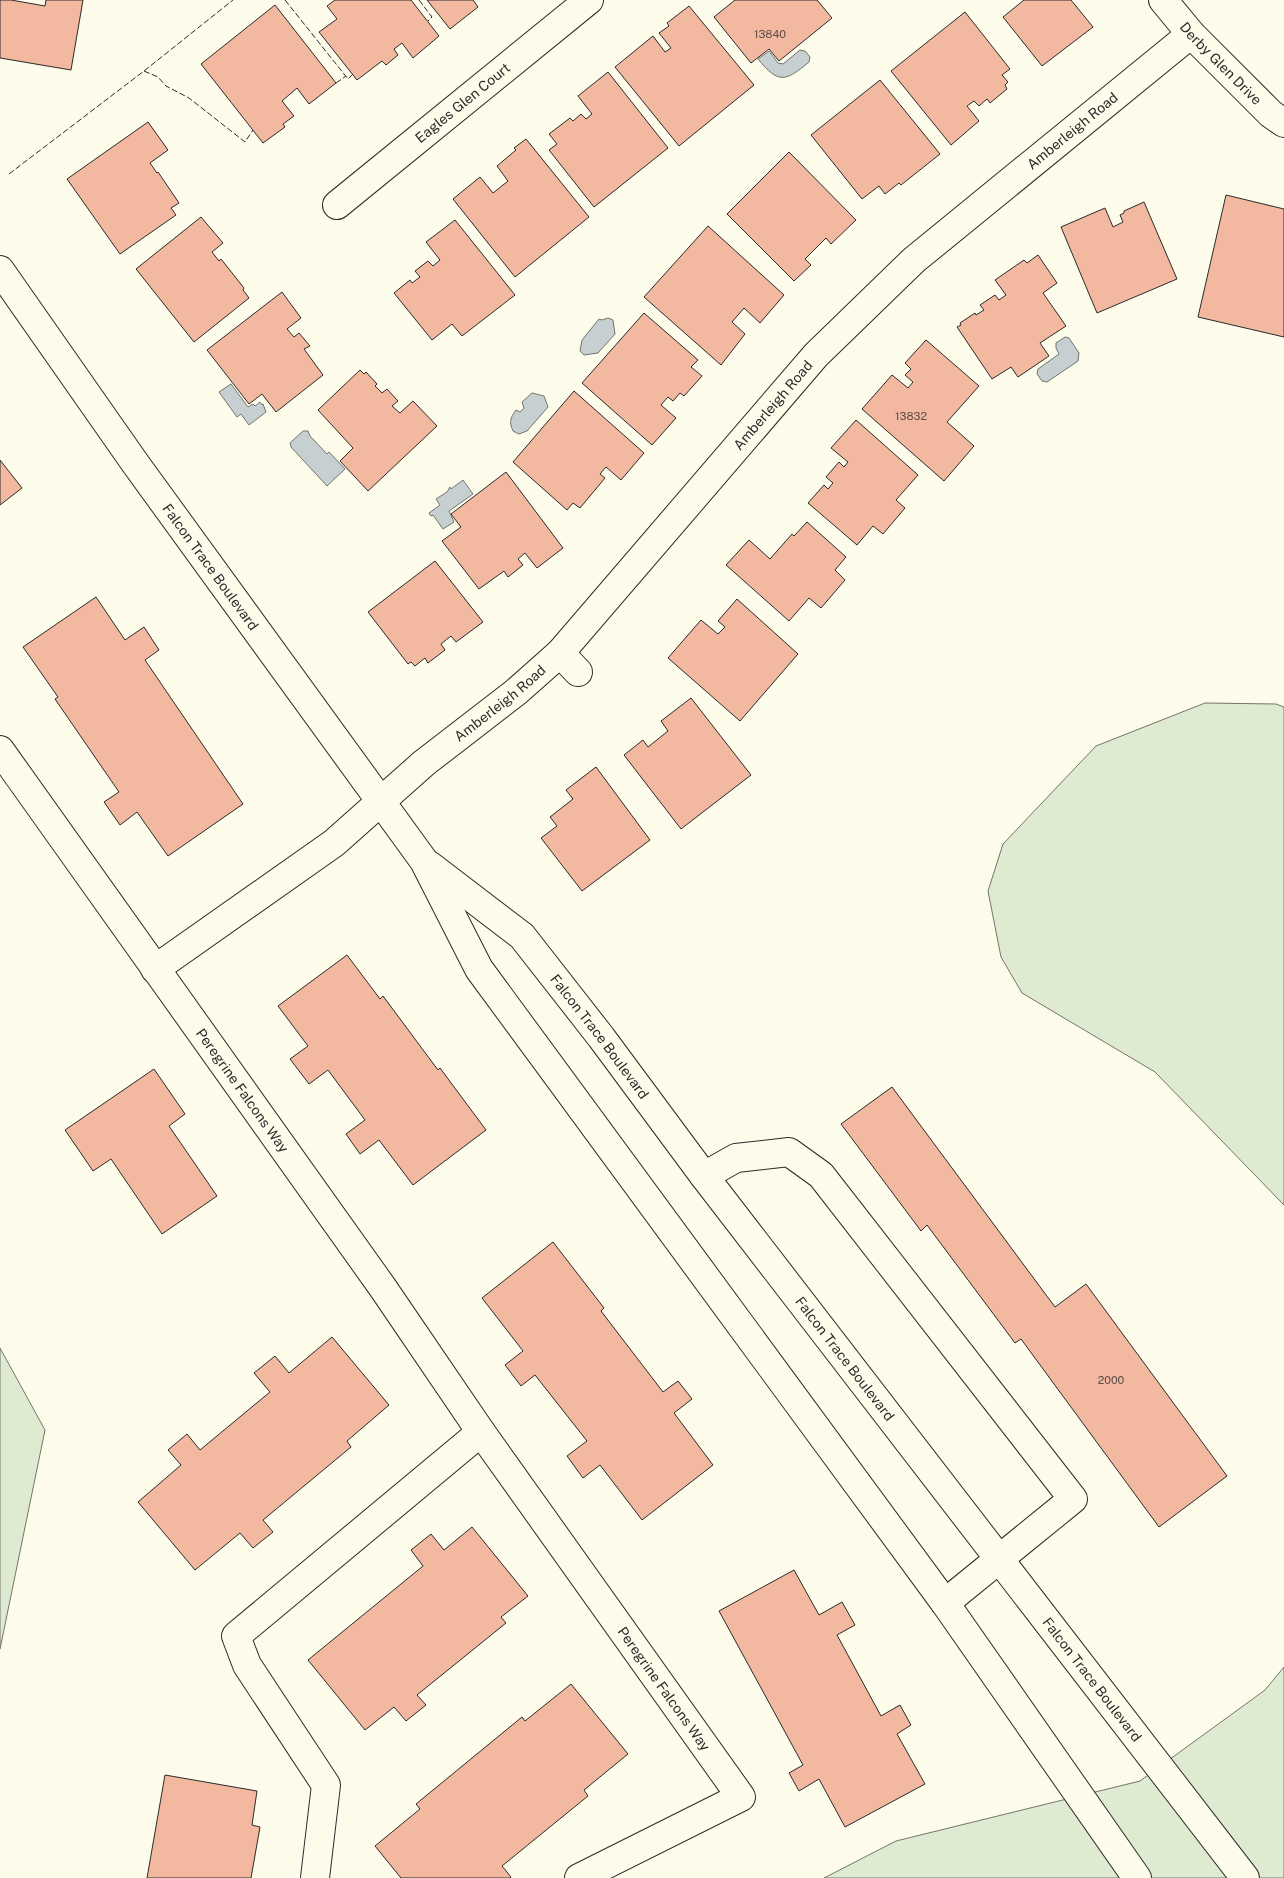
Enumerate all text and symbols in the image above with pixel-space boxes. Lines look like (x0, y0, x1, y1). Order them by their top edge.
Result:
street label: Derby Glen Drive (1177, 19, 1265, 108)
house number: 13840 (754, 28, 786, 40)
street label: Eagles Glen Court (412, 60, 513, 146)
street label: Amberleigh Road (1024, 89, 1121, 173)
street label: Amberleigh Road (730, 357, 816, 453)
house number: 13832 (895, 410, 927, 422)
street label: Falcon Trace Boulevard (159, 501, 262, 633)
street label: Amberleigh Road (451, 662, 549, 745)
street label: Falcon Trace Boulevard (547, 971, 652, 1102)
street label: Peregrine Falcons Way (193, 1025, 292, 1156)
street label: Falcon Trace Boulevard (792, 1294, 898, 1424)
house number: 2000 (1098, 1374, 1125, 1386)
street label: Falcon Trace Boulevard (1039, 1614, 1145, 1745)
street label: Peregrine Falcons Way (614, 1624, 714, 1754)

